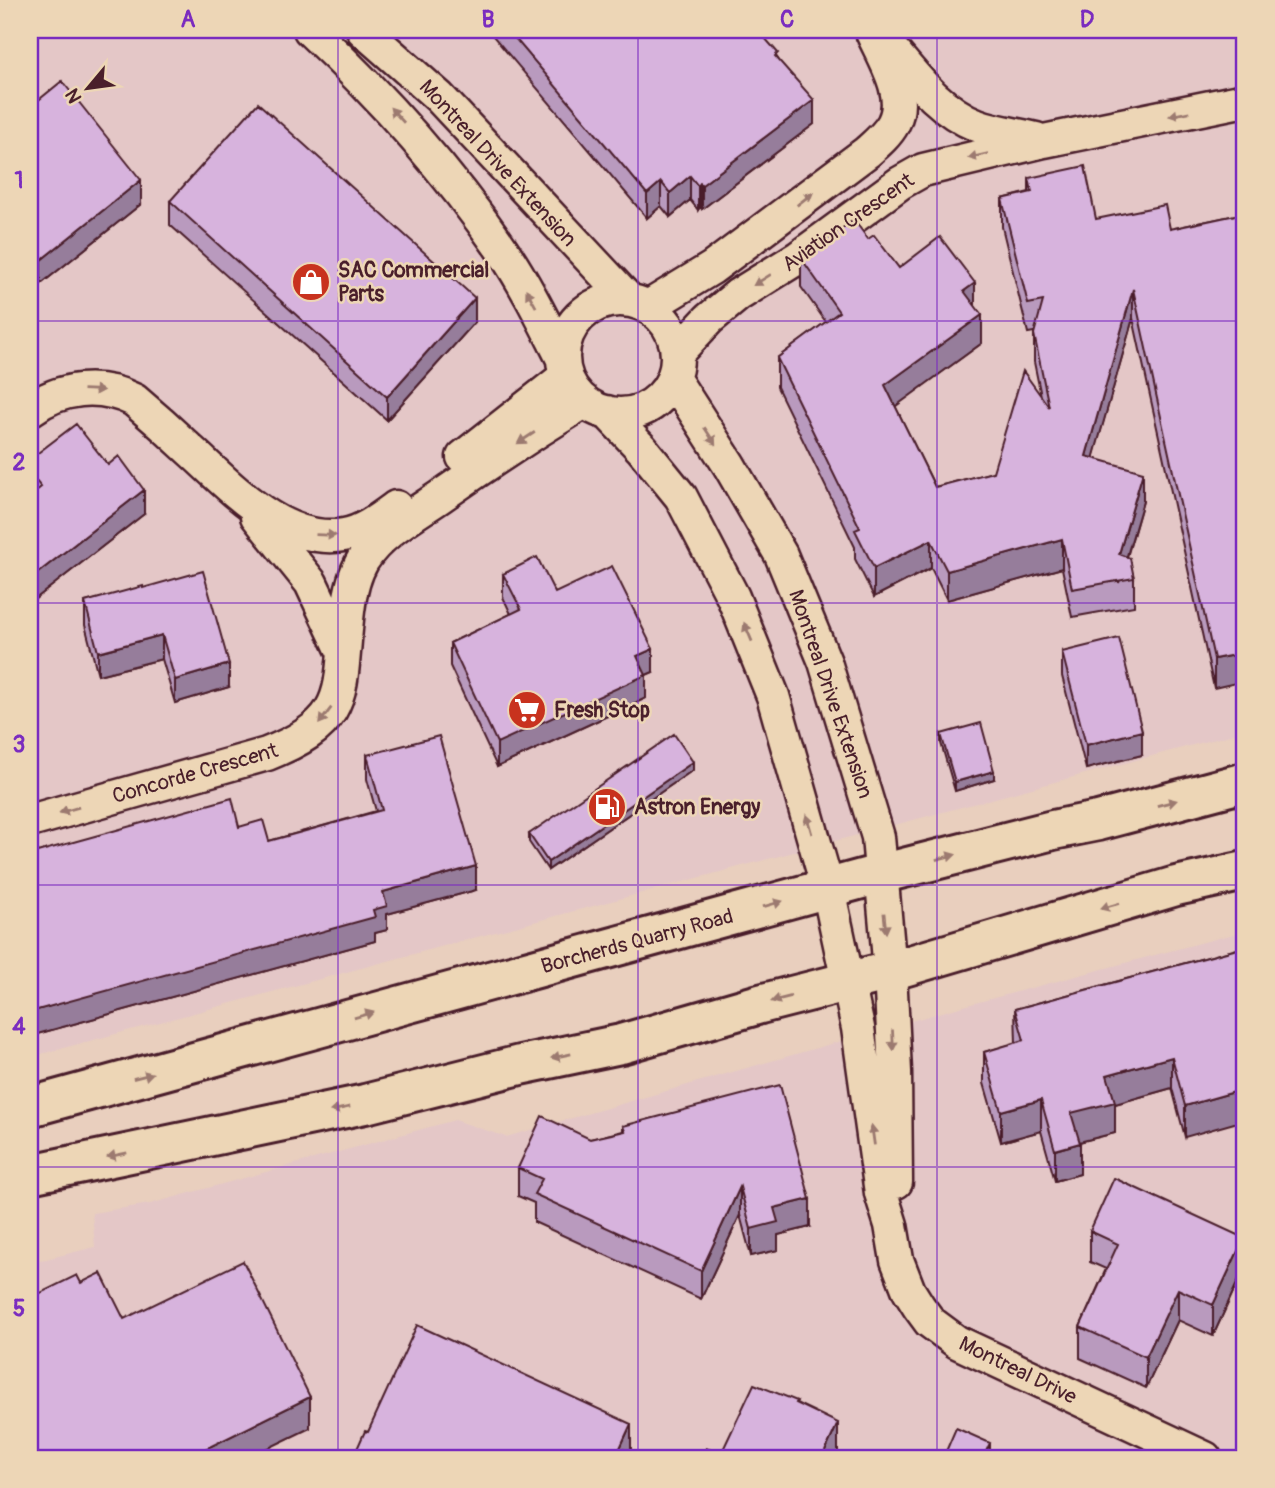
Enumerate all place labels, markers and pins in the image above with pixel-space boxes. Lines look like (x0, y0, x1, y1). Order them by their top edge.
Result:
place label: SAC Commercial Parts (338, 257, 489, 308)
shop icon: SAC Commercial Parts (290, 261, 332, 303)
supermarket icon: Fresh Stop (506, 689, 548, 731)
place label: Fresh Stop (554, 697, 650, 724)
fuel station icon: Astron Energy (586, 786, 628, 828)
place label: Astron Energy (634, 794, 760, 821)

